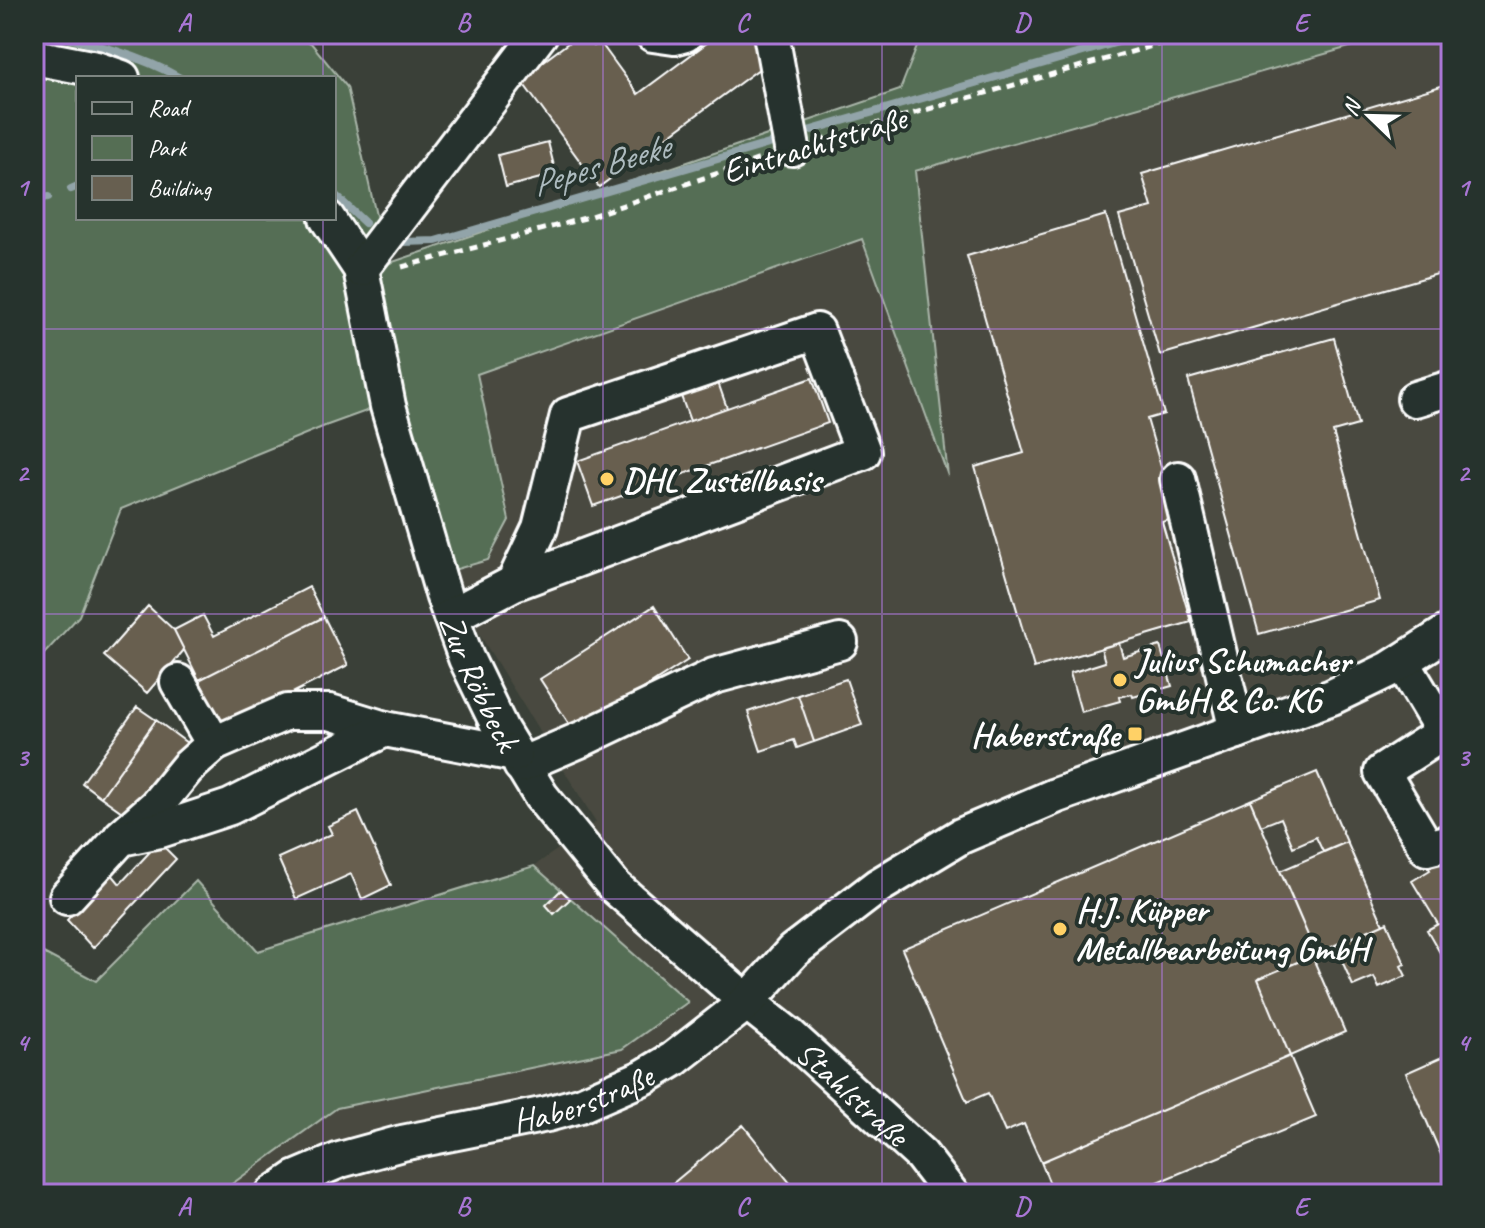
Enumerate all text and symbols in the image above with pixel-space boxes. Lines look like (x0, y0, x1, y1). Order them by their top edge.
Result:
text: A (177, 6, 192, 39)
text: B (456, 6, 472, 39)
text: C (736, 6, 752, 39)
text: D (1014, 6, 1032, 39)
text: E (1294, 6, 1312, 39)
legend (76, 76, 336, 220)
north arrow (1329, 76, 1409, 156)
text: Road (148, 93, 192, 123)
text: N (1336, 94, 1368, 120)
street label: Eintrachtstraße (717, 95, 914, 193)
water label: Pepes Beeke (526, 122, 679, 206)
text: Park (148, 133, 188, 163)
text: 1 (16, 171, 31, 204)
text: 1 (1457, 171, 1472, 204)
text: Building (148, 173, 213, 203)
text: 2 (16, 456, 30, 489)
text: 2 (1457, 456, 1471, 489)
place label: DHL Zustellbasis (623, 458, 824, 501)
marker: DHL Zustellbasis (598, 470, 616, 488)
street label: Zur Röbbeck (430, 608, 530, 760)
place label: Julius Schumacher GmbH & Co. KG (1134, 639, 1354, 721)
marker: Julius Schumacher GmbH & Co. KG (1111, 671, 1129, 689)
place label: Haberstraße (971, 713, 1123, 756)
marker: Haberstraße (1126, 725, 1144, 743)
text: 3 (16, 741, 30, 774)
text: 3 (1457, 741, 1471, 774)
place label: H.J. Küpper Metallbearbeitung GmbH (1076, 888, 1373, 970)
marker: H.J. Küpper Metallbearbeitung GmbH (1051, 920, 1069, 938)
text: 4 (16, 1026, 31, 1059)
text: 4 (1457, 1026, 1472, 1059)
street label: Stahlstraße (787, 1031, 920, 1158)
street label: Haberstraße (509, 1054, 664, 1142)
text: A (177, 1190, 192, 1223)
text: B (456, 1190, 472, 1223)
text: C (736, 1190, 752, 1223)
text: D (1014, 1190, 1032, 1223)
text: E (1294, 1190, 1312, 1223)

